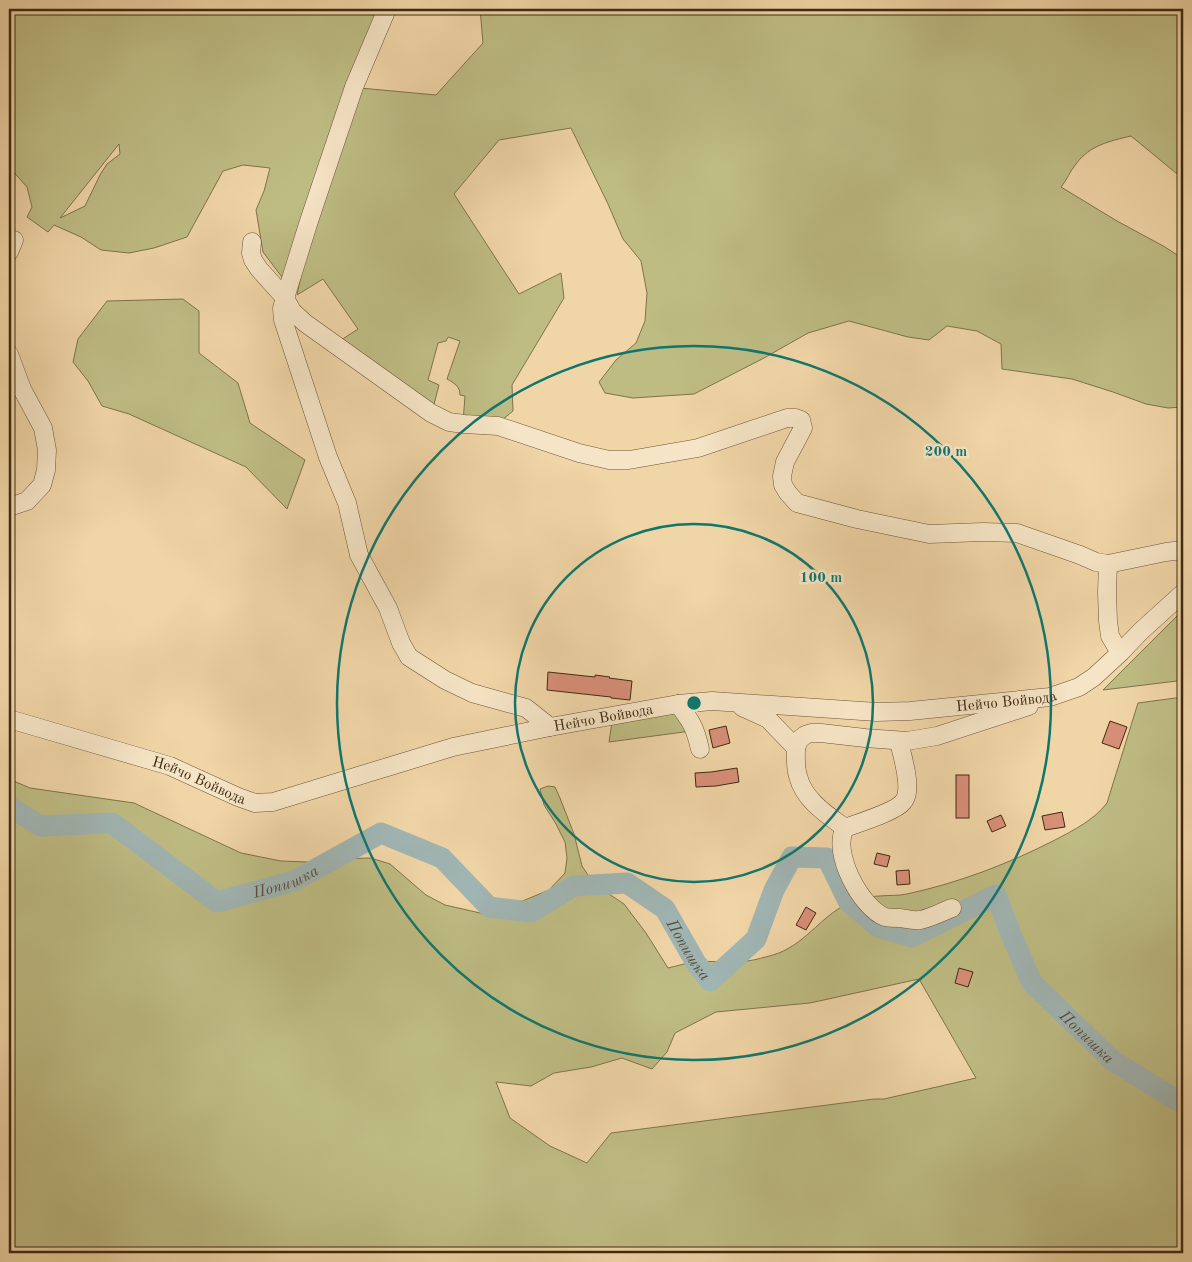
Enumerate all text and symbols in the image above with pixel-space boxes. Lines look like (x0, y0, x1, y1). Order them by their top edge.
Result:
text: 200 m (925, 445, 967, 460)
text: 100 m (800, 571, 842, 586)
street label: Нейчо Войвода (955, 689, 1060, 715)
centre of rings (685, 694, 703, 712)
street label: Нейчо Войвода (553, 702, 655, 735)
street label: Нейчо Войвода (150, 755, 248, 808)
water label: Попишка (251, 863, 322, 902)
water label: Попишка (662, 916, 713, 984)
water label: Попишка (1055, 1008, 1117, 1068)

